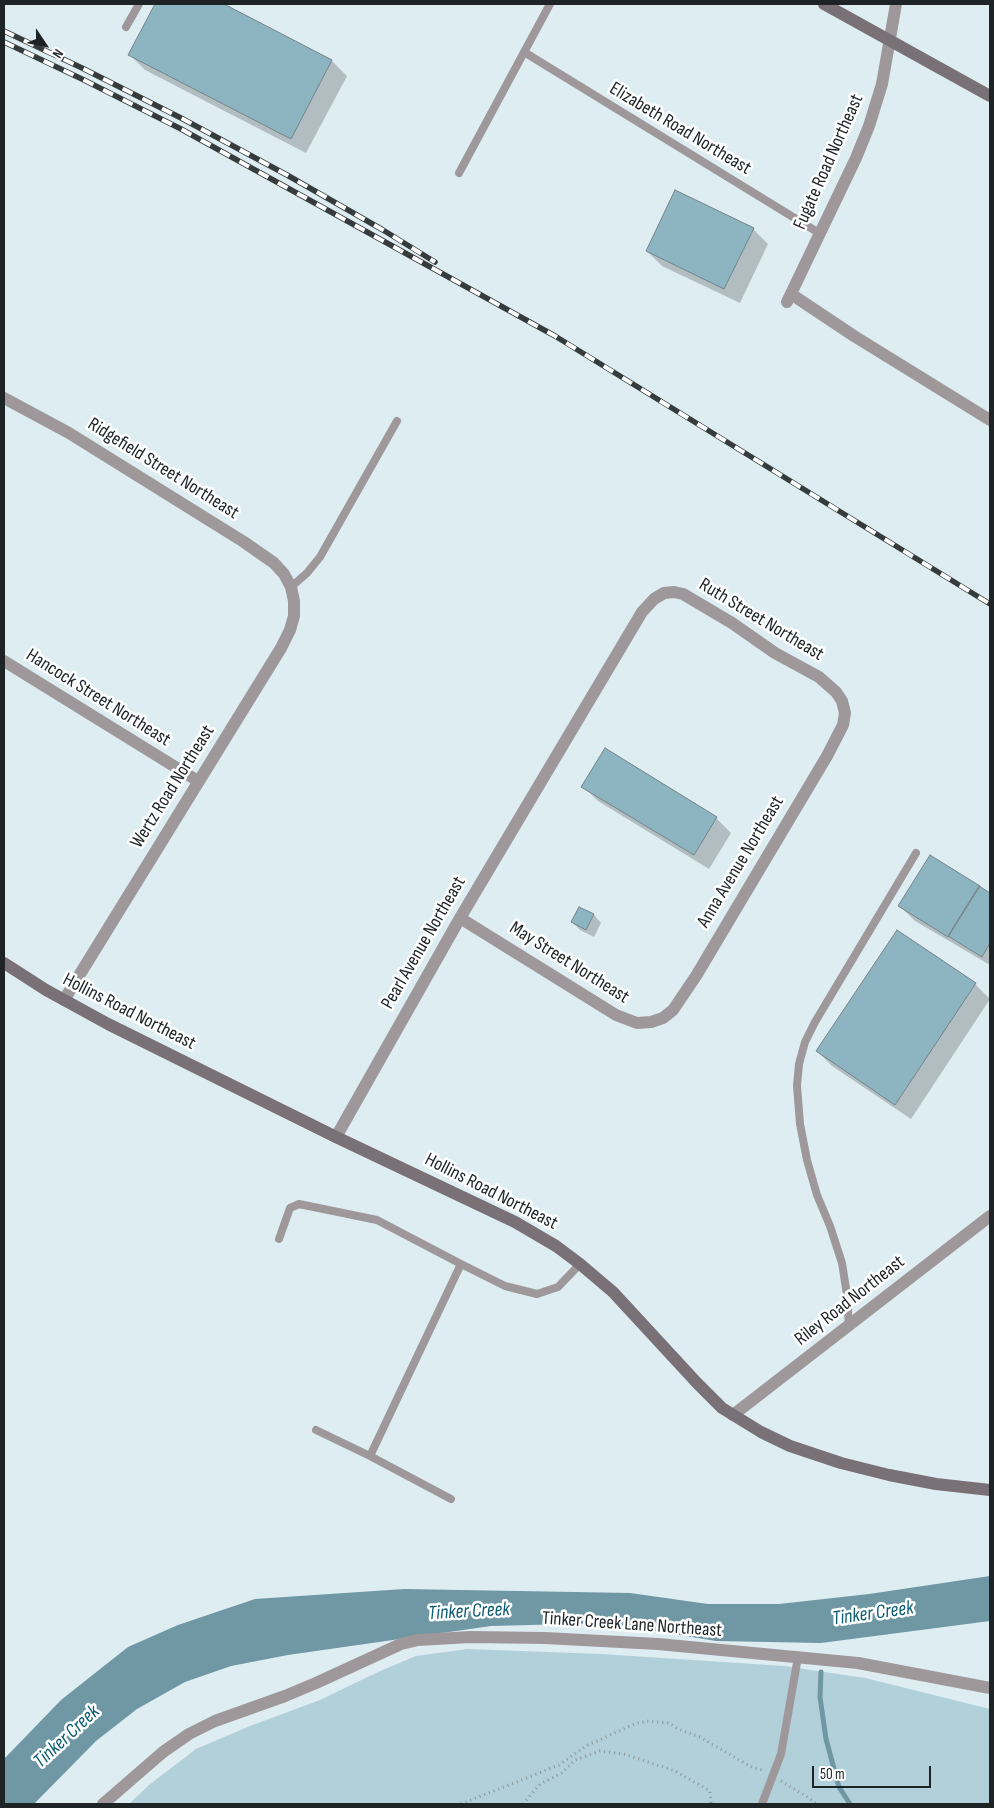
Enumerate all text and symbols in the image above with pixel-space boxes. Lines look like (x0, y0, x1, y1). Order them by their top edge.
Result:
north arrow (20, 20, 70, 70)
text: N (49, 46, 67, 62)
street label: Elizabeth Road Northeast (605, 78, 755, 180)
street label: Fugate Road Northeast (789, 91, 869, 233)
street label: Ridgefield Street Northeast (83, 413, 243, 525)
street label: Ruth Street Northeast (694, 574, 828, 666)
street label: Hancock Street Northeast (21, 644, 175, 752)
street label: Wertz Road Northeast (126, 721, 220, 853)
street label: Anna Avenue Northeast (693, 792, 789, 932)
street label: Pearl Avenue Northeast (377, 873, 471, 1013)
street label: May Street Northeast (505, 917, 633, 1009)
street label: Hollins Road Northeast (59, 969, 199, 1055)
street label: Hollins Road Northeast (421, 1149, 561, 1235)
street label: Riley Road Northeast (791, 1251, 909, 1351)
water label: Tinker Creek (831, 1596, 915, 1632)
water label: Tinker Creek (428, 1598, 510, 1626)
street label: Tinker Creek Lane Northeast (541, 1607, 723, 1643)
water label: Tinker Creek (29, 1700, 105, 1774)
scale bar (814, 1756, 933, 1788)
text: 50 m (820, 1765, 845, 1784)

